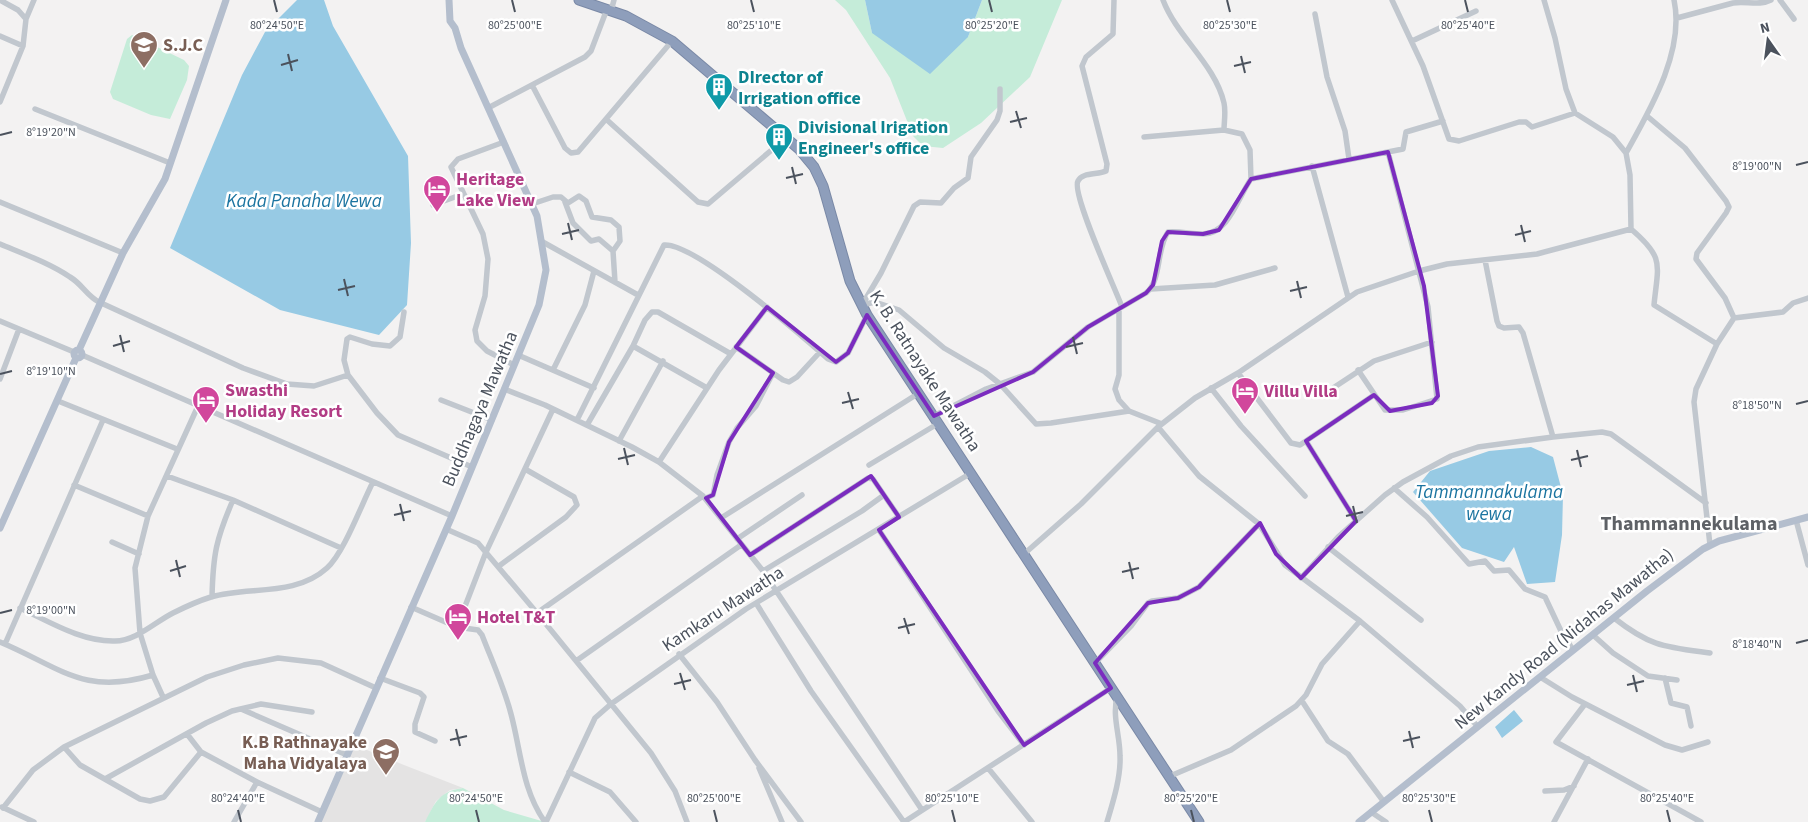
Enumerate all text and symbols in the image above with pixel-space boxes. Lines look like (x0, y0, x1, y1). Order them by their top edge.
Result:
north arrow (1743, 15, 1793, 65)
text: 80°24'50"E (250, 17, 304, 34)
text: 80°25'00"E (488, 17, 542, 34)
text: 80°25'10"E (727, 17, 781, 34)
text: 80°25'20"E (965, 17, 1019, 34)
text: 80°25'30"E (1203, 17, 1257, 34)
text: 80°25'40"E (1441, 17, 1495, 34)
text: N (1758, 18, 1772, 39)
school or university icon: S.J.C (129, 30, 159, 69)
place label: S.J.C (163, 33, 203, 58)
place label: DIrector of Irrigation office (738, 65, 861, 111)
building icon: DIrector of Irrigation office (704, 72, 734, 111)
place label: Divisional Irigation Engineer's office (798, 115, 948, 161)
building icon: Divisional Irigation Engineer's office (764, 122, 794, 161)
text: 8°19'20"N (26, 124, 76, 141)
text: 8°19'00"N (1732, 158, 1782, 175)
place label: Heritage Lake View (456, 167, 535, 213)
hotel icon: Heritage Lake View (422, 174, 452, 213)
water label: Kada Panaha Wewa (226, 188, 382, 215)
street label: K. B. Ratnayake Mawatha (863, 285, 987, 457)
street label: Buddhagaya Mawatha (436, 327, 524, 491)
text: 8°19'10"N (26, 363, 76, 380)
hotel icon: Villu Villa (1230, 376, 1260, 415)
place label: Swasthi Holiday Resort (225, 378, 342, 424)
place label: Villu Villa (1263, 379, 1338, 404)
hotel icon: Swasthi Holiday Resort (191, 385, 221, 424)
text: 8°18'50"N (1732, 397, 1782, 414)
water label: Tammannakulama wewa (1415, 479, 1563, 528)
district label: Thammannekulama (1600, 510, 1778, 538)
street label: New Kandy Road (Nidahas Mawatha) (1449, 543, 1679, 735)
street label: Kamkaru Mawatha (657, 560, 789, 658)
text: 8°19'00"N (26, 602, 76, 619)
hotel icon: Hotel T&T (443, 602, 473, 641)
place label: Hotel T&T (477, 605, 555, 630)
text: 8°18'40"N (1732, 636, 1782, 653)
place label: K.B Rathnayake Maha Vidyalaya (242, 730, 367, 776)
school or university icon: K.B Rathnayake Maha Vidyalaya (371, 737, 401, 776)
text: 80°24'40"E (211, 790, 265, 807)
text: 80°24'50"E (449, 790, 503, 807)
text: 80°25'00"E (687, 790, 741, 807)
text: 80°25'10"E (925, 790, 979, 807)
text: 80°25'20"E (1164, 790, 1218, 807)
text: 80°25'30"E (1402, 790, 1456, 807)
text: 80°25'40"E (1640, 790, 1694, 807)

